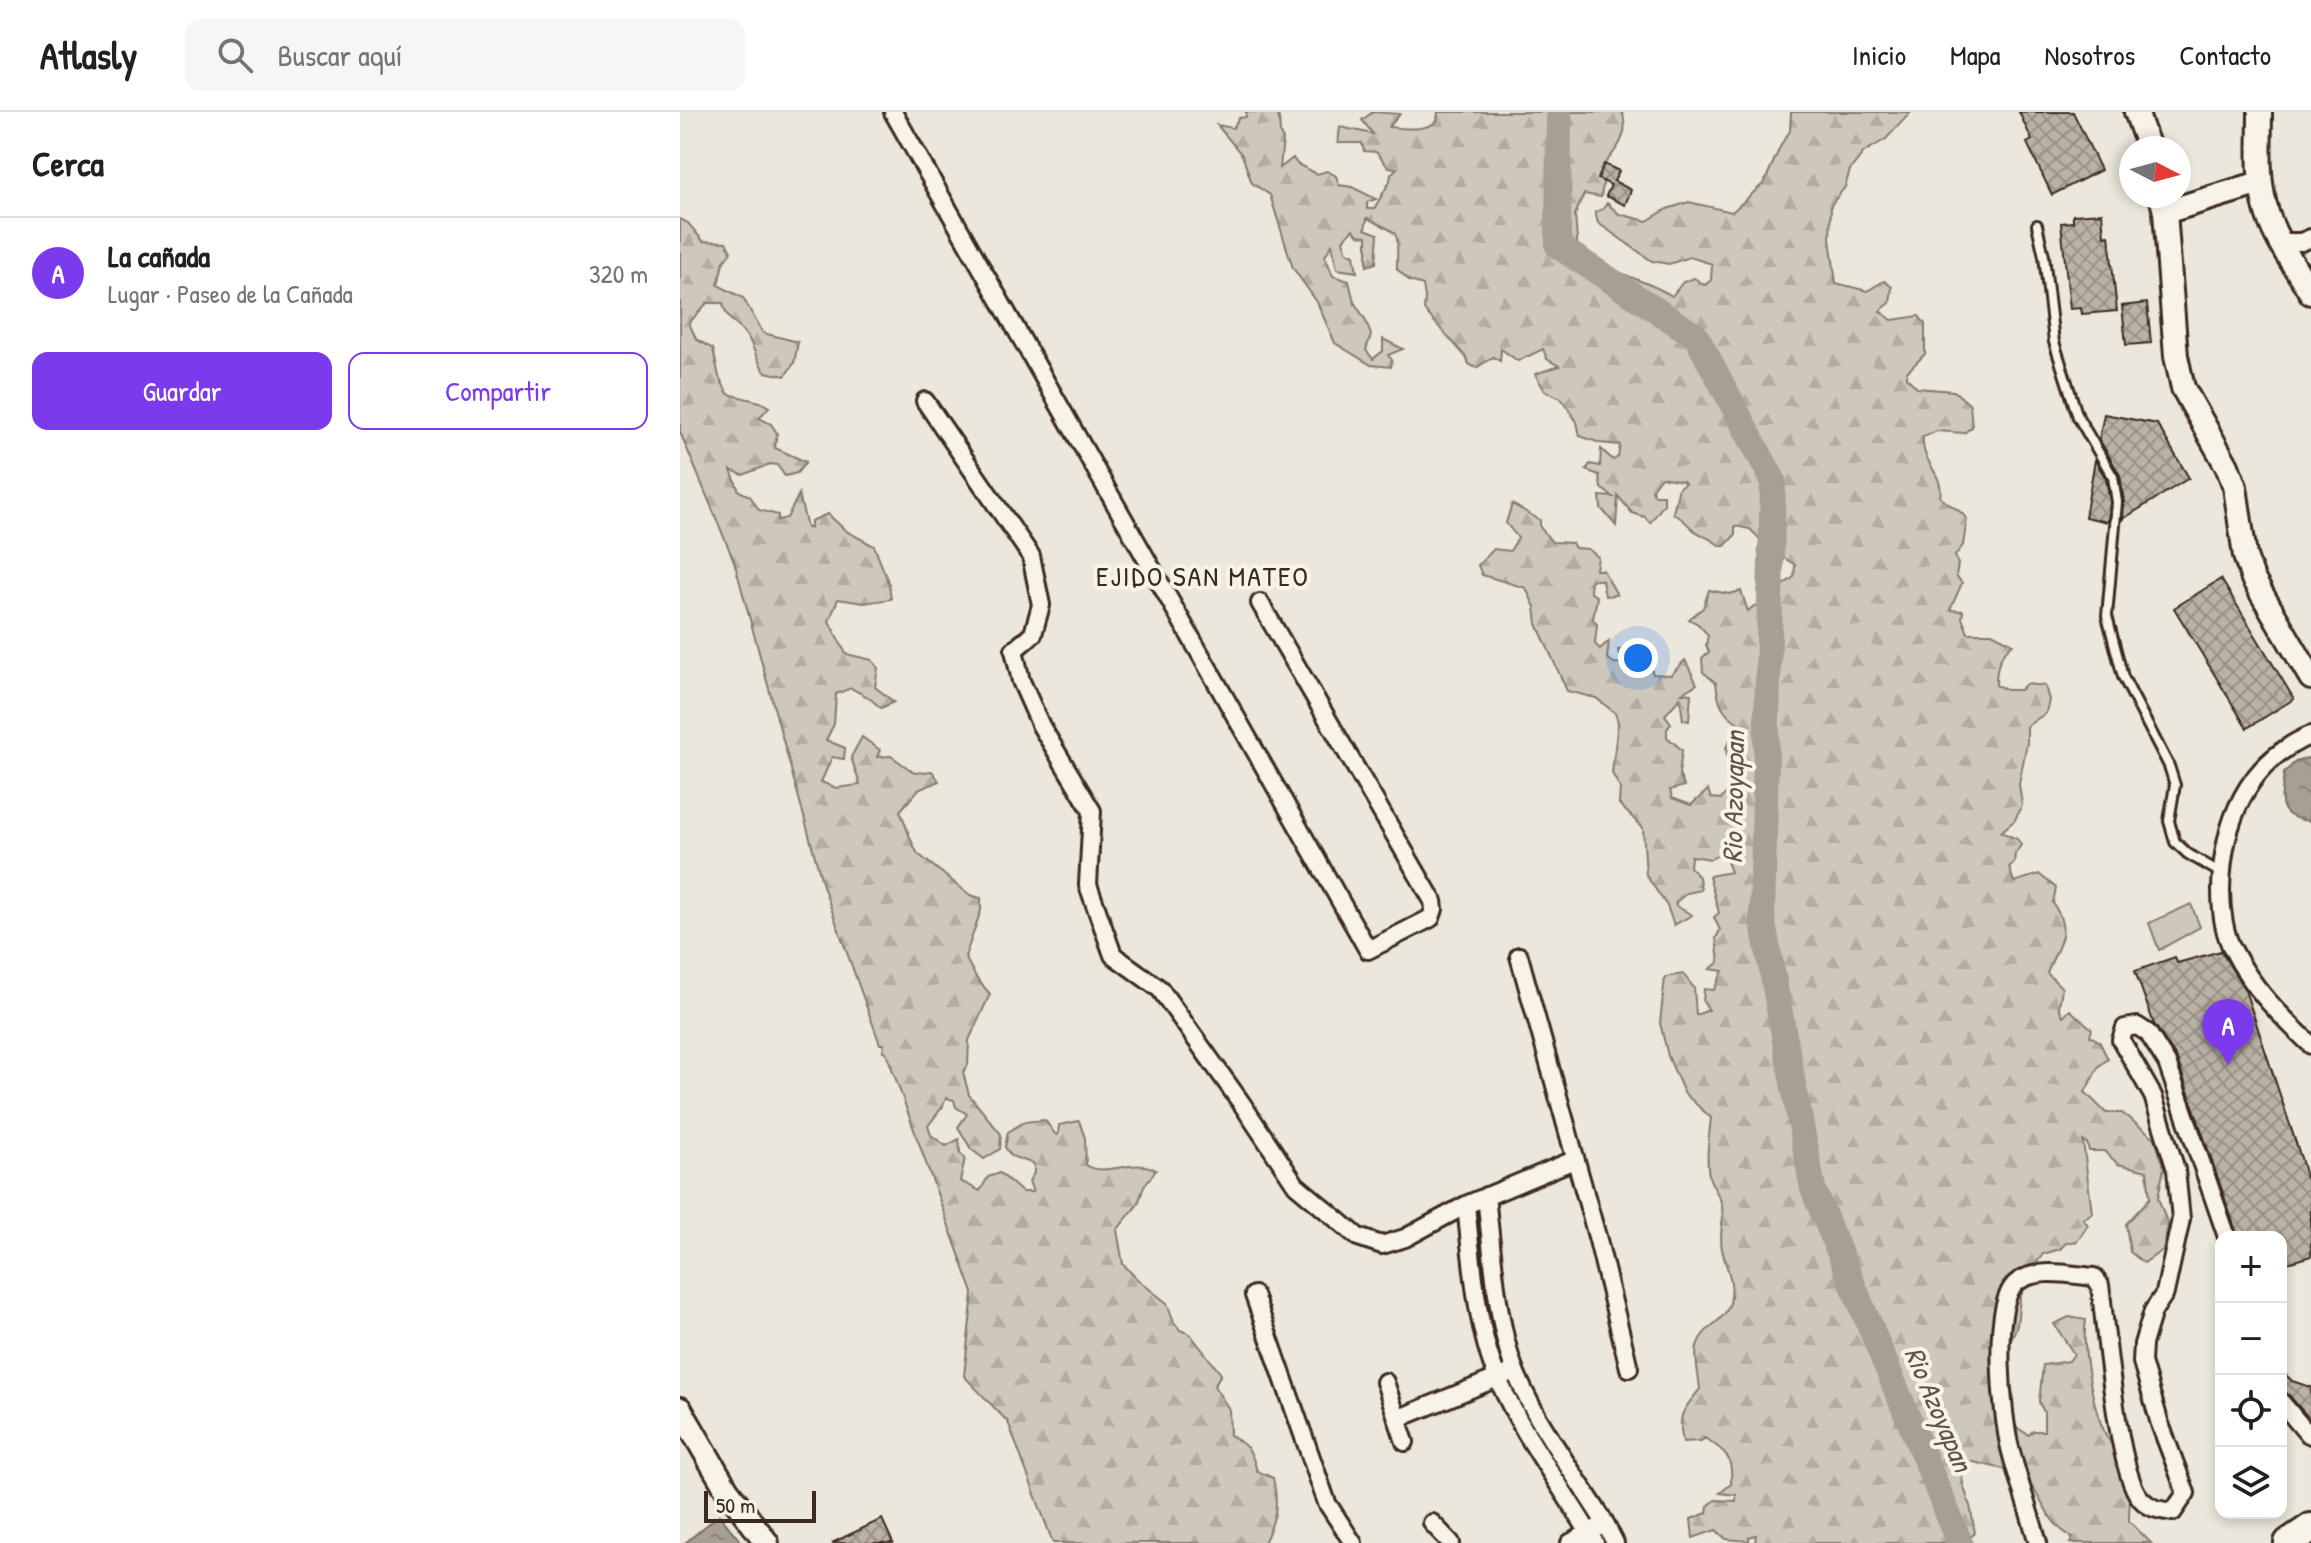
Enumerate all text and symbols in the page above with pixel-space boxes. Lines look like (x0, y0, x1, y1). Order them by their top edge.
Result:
search box (185, 19, 745, 91)
text: Atlasly (40, 29, 137, 81)
icon: search (213, 33, 257, 77)
text: Buscar aquí (277, 35, 402, 75)
text: Inicio (1852, 36, 1906, 74)
text: Mapa (1950, 36, 2001, 74)
text: Nosotros (2045, 36, 2135, 74)
text: Contacto (2179, 36, 2271, 74)
north arrow (2119, 136, 2191, 208)
text: Cerca (32, 141, 104, 187)
text: La cañada (108, 236, 210, 276)
text: A (52, 256, 64, 291)
text: 320 m (589, 256, 648, 291)
text: Lugar · Paseo de la Cañada (108, 276, 353, 311)
button: Guardar (32, 352, 332, 430)
button: Compartir (348, 352, 648, 430)
district label: EJIDO SAN MATEO (1096, 557, 1310, 595)
your location (1618, 638, 1658, 678)
water label: Rio Azoyapan (1713, 728, 1753, 863)
pin: A (2202, 999, 2254, 1065)
map controls (2215, 1231, 2287, 1519)
button: + (2215, 1231, 2287, 1303)
button: − (2215, 1303, 2287, 1375)
water label: Rio Azoyapan (1896, 1341, 1983, 1479)
button: locate (2215, 1375, 2287, 1447)
button: layers (2215, 1447, 2287, 1519)
scale bar (704, 1487, 816, 1523)
text: 50 m (716, 1490, 755, 1520)

